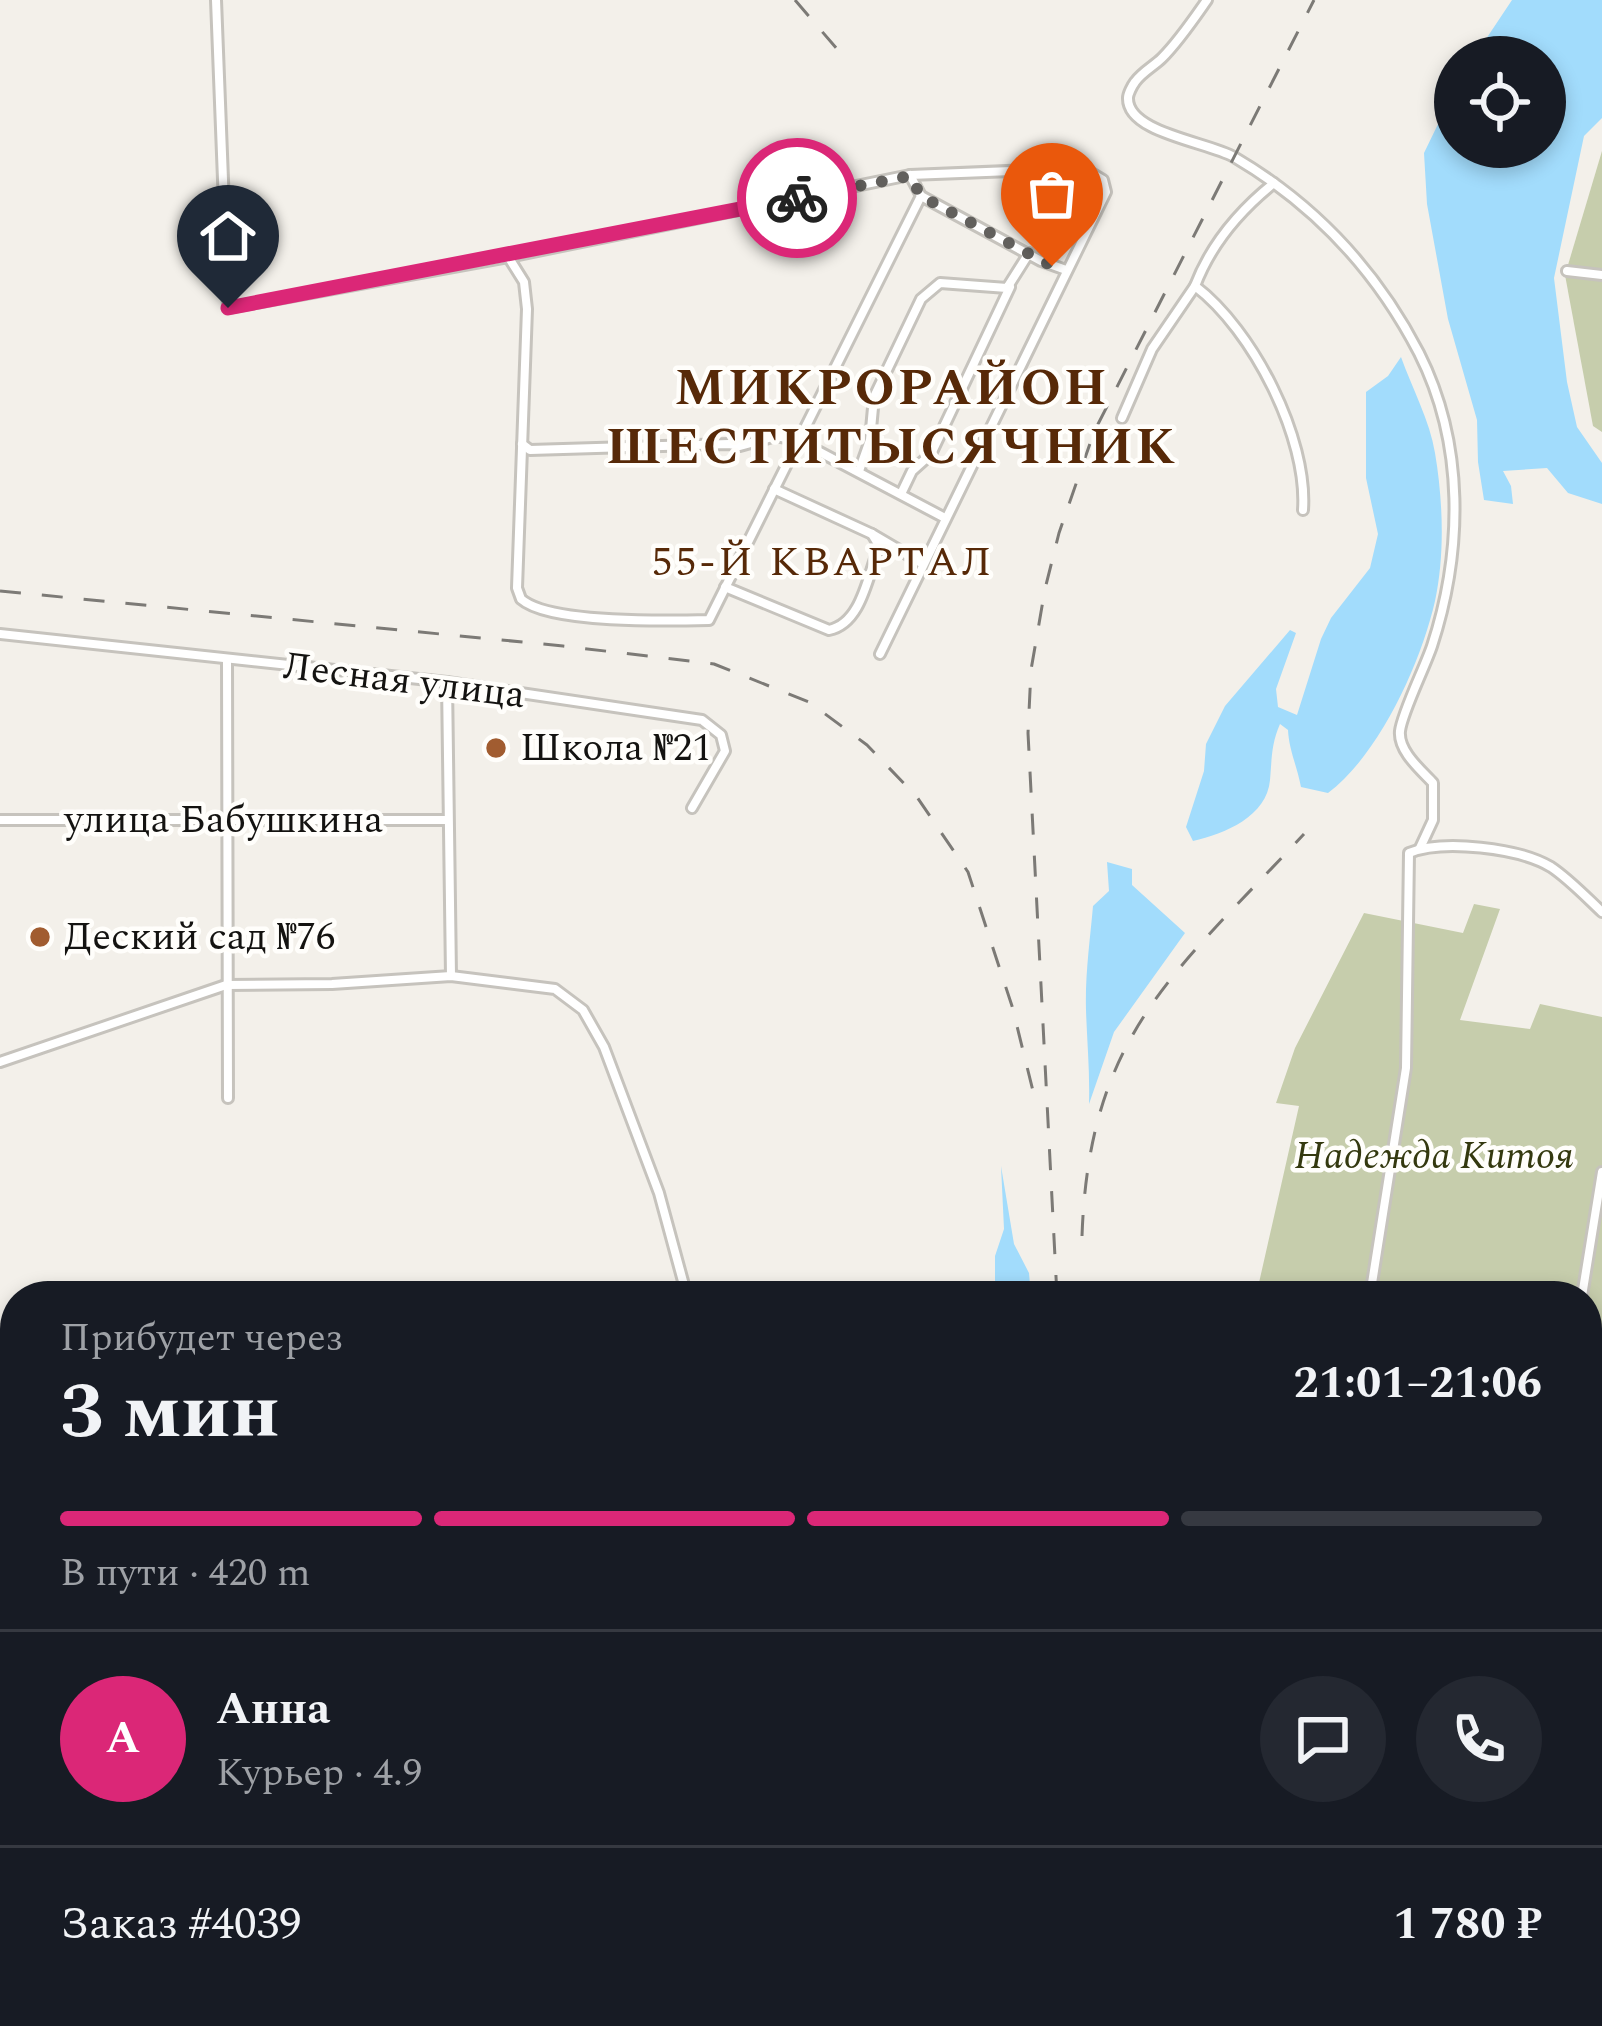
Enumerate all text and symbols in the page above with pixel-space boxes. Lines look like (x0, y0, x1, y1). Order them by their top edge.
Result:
map controls (1434, 36, 1566, 168)
button: locate (1434, 36, 1566, 168)
courier (737, 138, 857, 258)
pin (1001, 143, 1103, 266)
icon: bag (1019, 161, 1085, 227)
icon: bike (764, 165, 830, 231)
pin (177, 185, 279, 308)
icon: home (195, 203, 261, 269)
district label: МИКРОРАЙОН ШЕСТИТЫСЯЧНИК (606, 350, 1178, 487)
district label: 55-Й КВАРТАЛ (652, 531, 994, 594)
street label: Лесная улица (280, 637, 528, 725)
place label: Школа №21 (520, 719, 712, 778)
marker: Школа №21 (483, 735, 509, 761)
street label: улица Бабушкина (64, 791, 383, 850)
place label: Деский сад №76 (64, 908, 335, 967)
marker: Деский сад №76 (27, 924, 53, 950)
park label: Надежда Китоя (1294, 1127, 1574, 1186)
text: Прибудет через (60, 1309, 343, 1368)
text: 21:01–21:06 (1293, 1349, 1542, 1418)
text: 3 мин (60, 1353, 280, 1472)
text: В пути · 420 m (60, 1544, 311, 1603)
text: Анна (216, 1675, 331, 1744)
button: chat (1260, 1676, 1386, 1802)
button: phone (1416, 1676, 1542, 1802)
text: А (106, 1704, 140, 1773)
text: Курьер · 4.9 (216, 1744, 422, 1803)
text: Заказ #4039 (60, 1890, 301, 1959)
text: 1 780 ₽ (1393, 1890, 1542, 1959)

